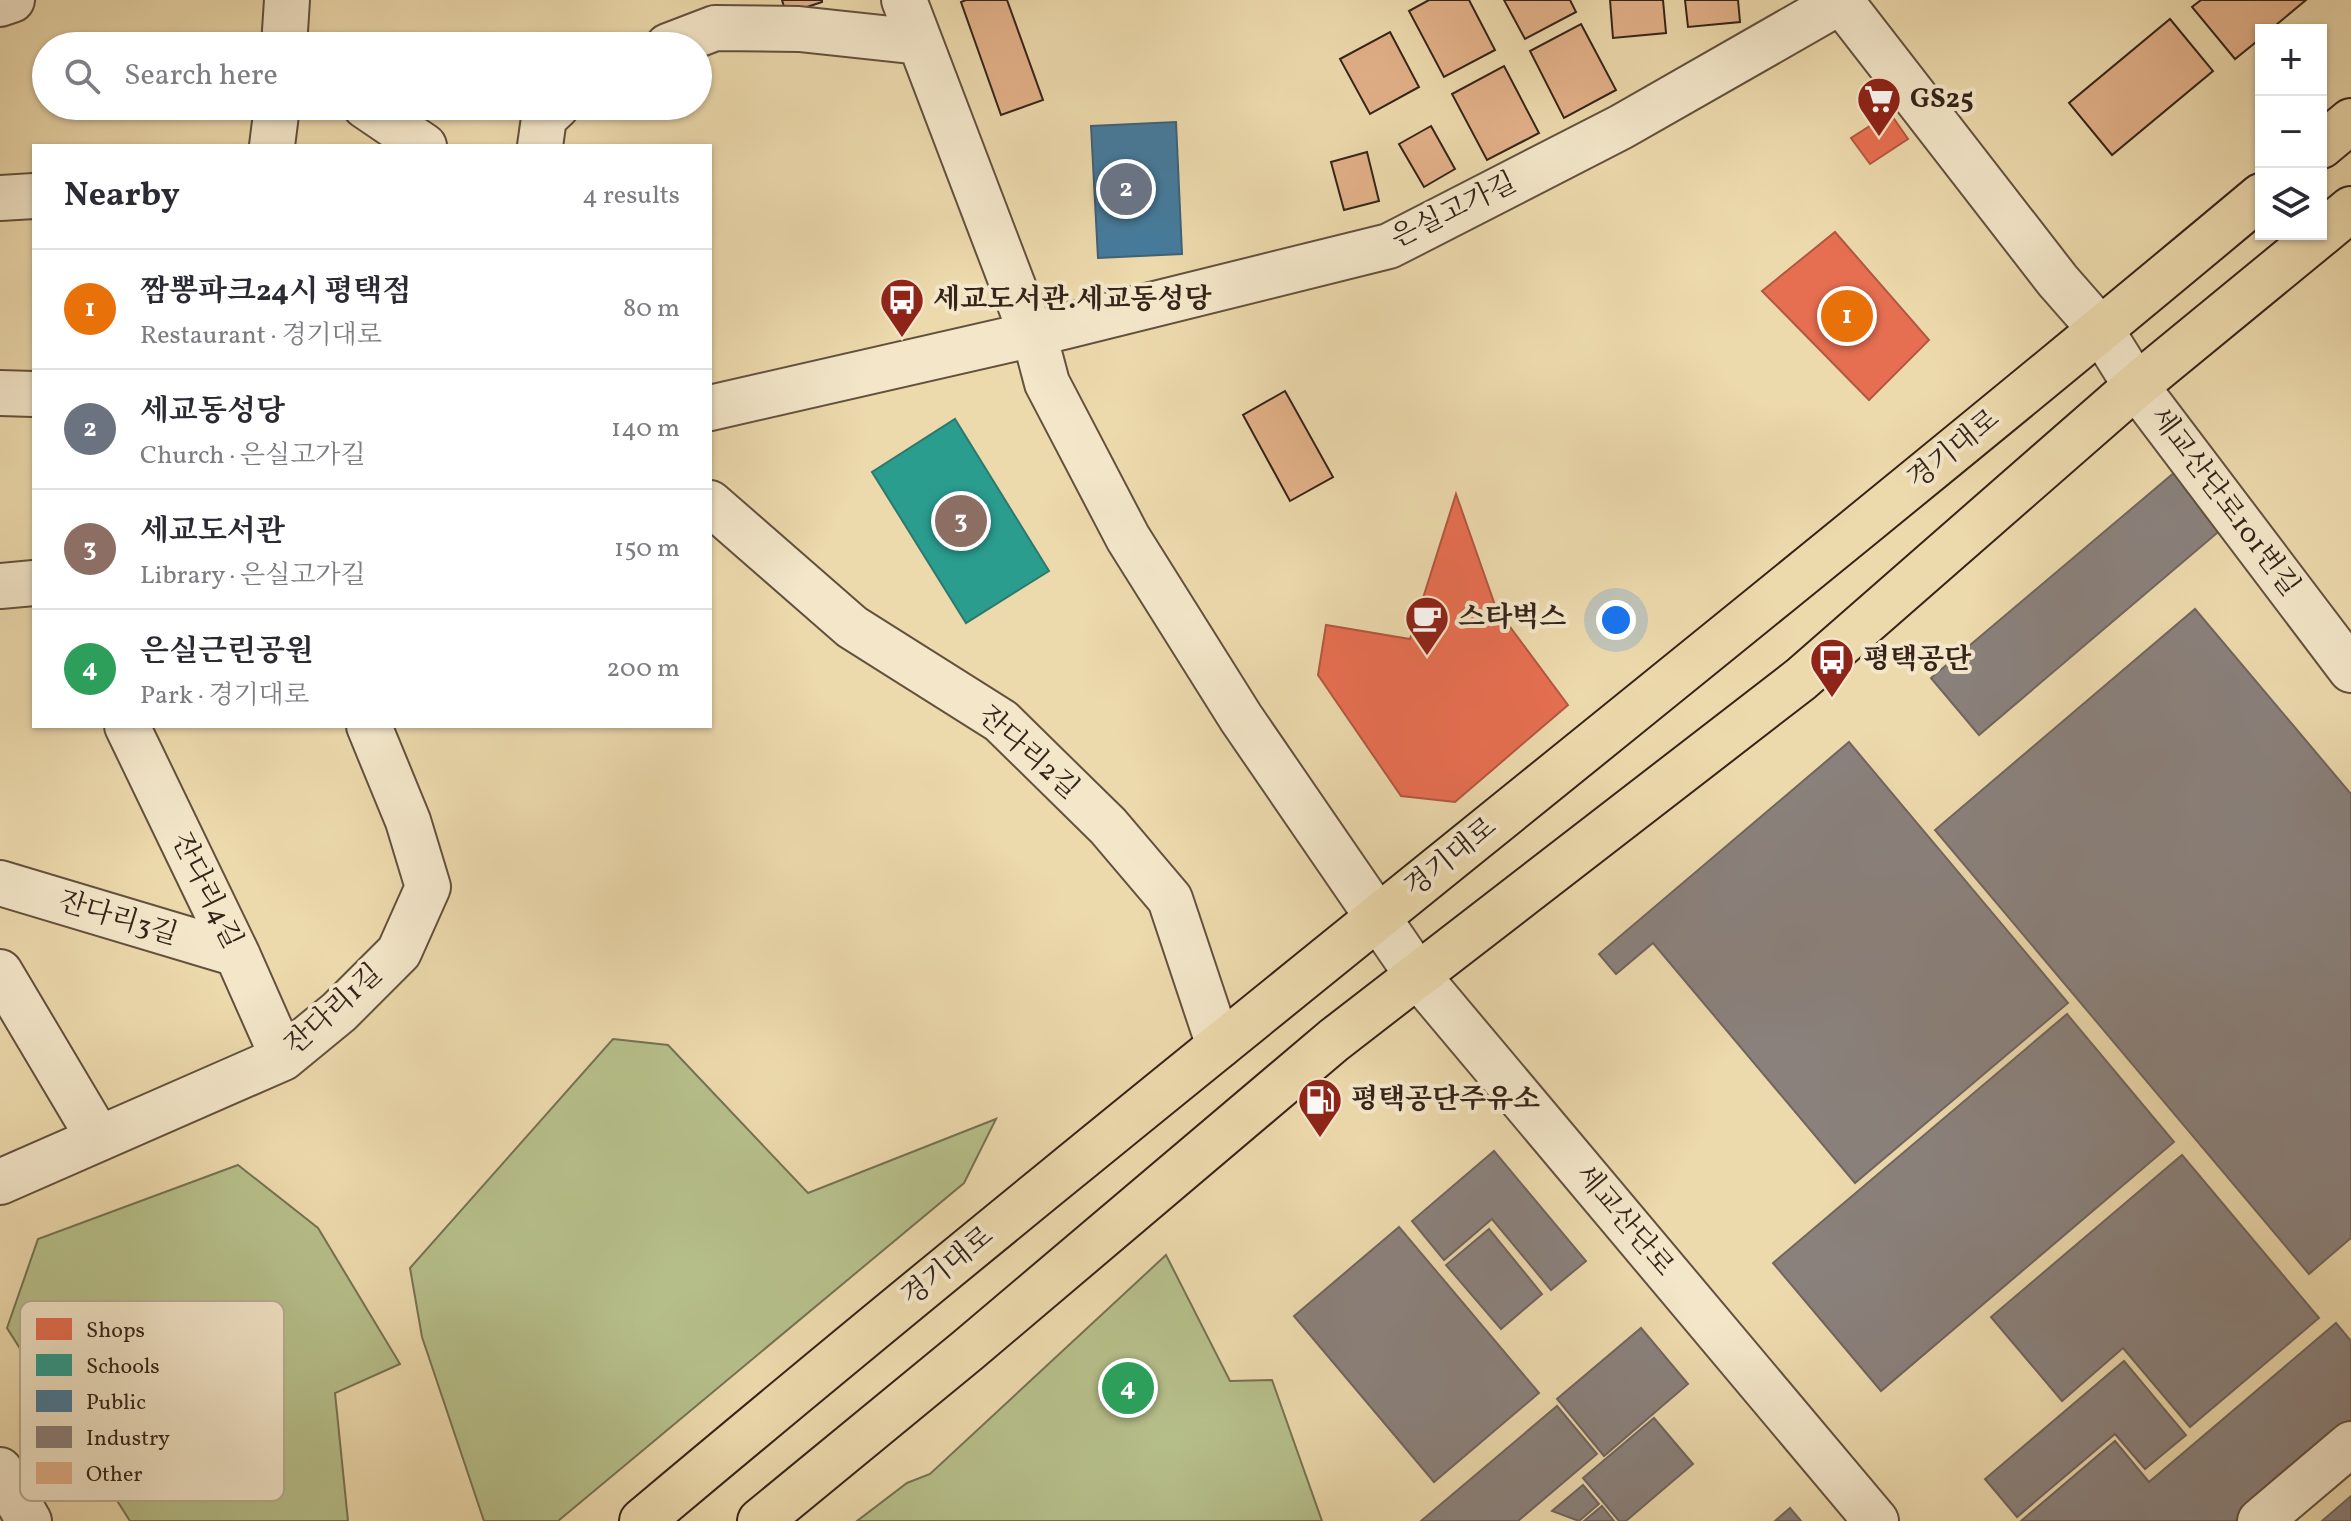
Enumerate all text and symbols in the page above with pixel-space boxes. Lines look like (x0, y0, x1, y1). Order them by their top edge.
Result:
map controls (2255, 24, 2327, 240)
button: + (2255, 24, 2327, 96)
search box (32, 32, 712, 120)
icon: search (60, 54, 104, 98)
text: Search here (124, 55, 278, 97)
supermarket icon: GS25 (1855, 75, 1903, 138)
place label: GS25 (1910, 80, 1974, 119)
button: − (2255, 96, 2327, 168)
pin: 2 (1100, 159, 1152, 219)
street label: 은실고가길 (1385, 164, 1523, 258)
button: layers (2255, 168, 2327, 240)
text: Nearby (64, 173, 180, 220)
text: 4 results (582, 178, 680, 214)
text: 짬뽕파크24시 평택점 (140, 271, 411, 313)
bus stop icon: 세교도서관.세교동성당 (878, 276, 926, 339)
place label: 세교도서관.세교동성당 (933, 281, 1212, 320)
pin: 1 (1821, 286, 1873, 346)
text: 1 (85, 291, 95, 327)
text: 80 m (623, 291, 680, 327)
text: Restaurant · 경기대로 (140, 318, 382, 354)
text: 세교동성당 (140, 391, 285, 433)
street label: 세교산단로101번길 (2140, 399, 2308, 605)
street label: 경기대로 (1900, 401, 2008, 499)
text: 2 (83, 411, 97, 447)
text: 140 m (611, 411, 680, 447)
text: Church · 은실고가길 (140, 438, 366, 474)
pin: 3 (935, 491, 987, 551)
text: 세교도서관 (140, 511, 285, 553)
text: 3 (83, 531, 97, 567)
text: 150 m (614, 531, 680, 567)
text: Library · 은실고가길 (140, 558, 366, 594)
cafe icon: 스타벅스 (1403, 594, 1451, 657)
place label: 스타벅스 (1458, 599, 1566, 638)
your location (1596, 600, 1636, 640)
text: 은실근린공원 (140, 631, 314, 673)
bus stop icon: 평택공단 (1808, 636, 1856, 699)
place label: 평택공단 (1863, 641, 1972, 680)
text: 4 (82, 651, 98, 687)
text: 200 m (606, 651, 680, 687)
text: Park · 경기대로 (140, 678, 309, 714)
street label: 잔다리2길 (969, 697, 1087, 809)
street label: 경기대로 (1397, 809, 1505, 907)
street label: 잔다리4길 (161, 826, 251, 956)
street label: 잔다리3길 (54, 882, 182, 956)
street label: 잔다리1길 (277, 956, 391, 1064)
fuel station icon: 평택공단주유소 (1296, 1076, 1344, 1139)
place label: 평택공단주유소 (1351, 1081, 1540, 1120)
street label: 세교산단로 (1566, 1157, 1682, 1285)
street label: 경기대로 (894, 1218, 1002, 1316)
legend (20, 1301, 284, 1501)
text: Shops (86, 1316, 145, 1347)
text: Schools (86, 1352, 160, 1383)
pin: 4 (1102, 1358, 1154, 1418)
text: Public (86, 1388, 146, 1419)
text: Industry (86, 1424, 170, 1455)
text: Other (86, 1460, 143, 1491)

